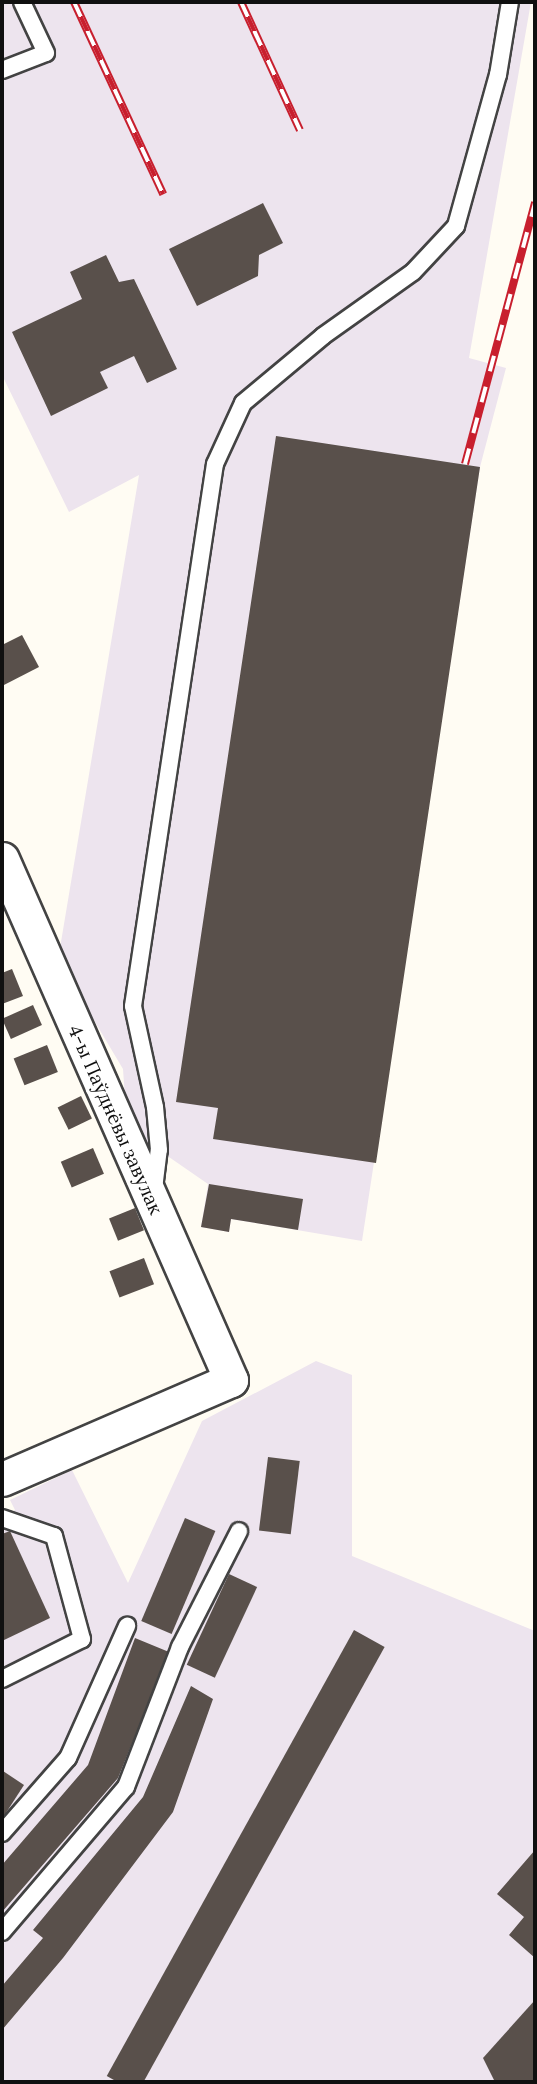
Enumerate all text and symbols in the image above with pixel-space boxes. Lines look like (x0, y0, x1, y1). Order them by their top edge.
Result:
street label: 4-ы Паўднёвы завулак (63, 1022, 167, 1218)

